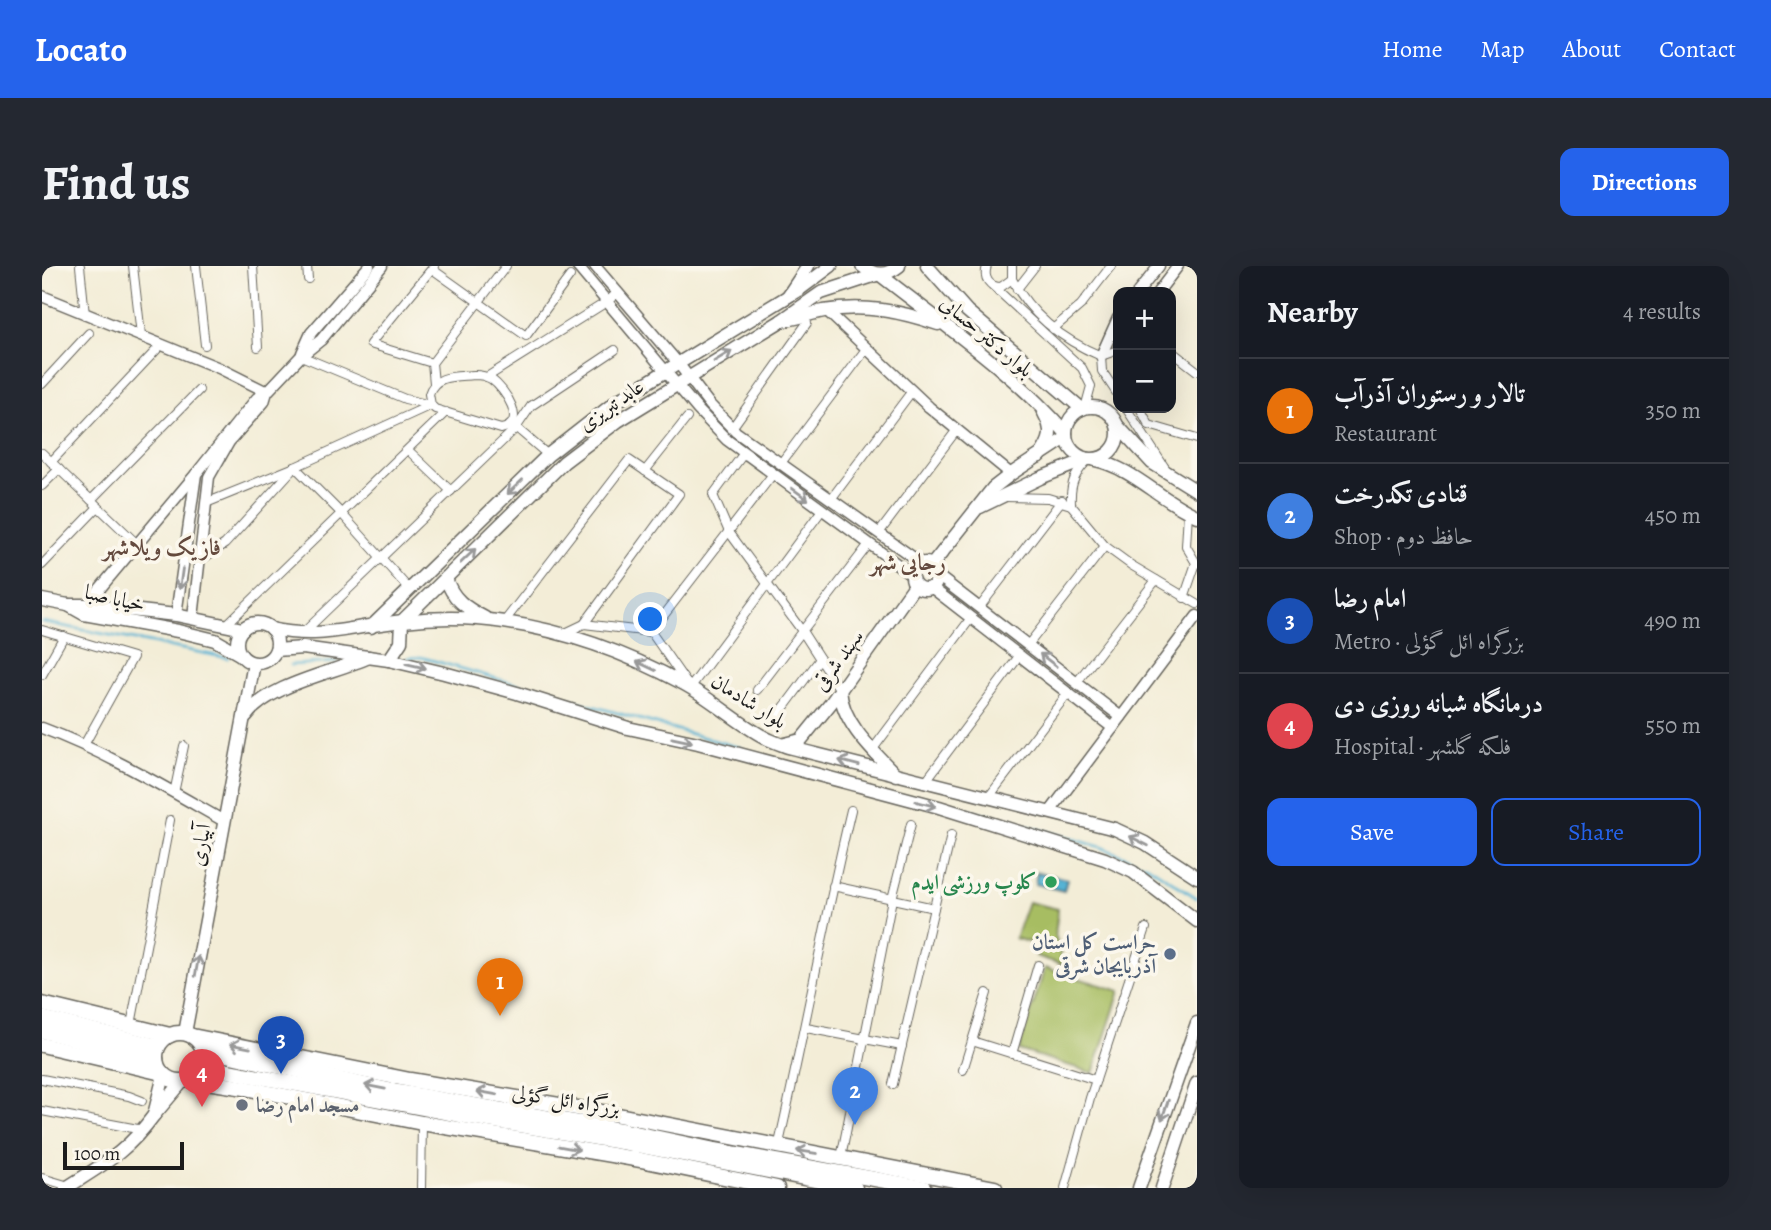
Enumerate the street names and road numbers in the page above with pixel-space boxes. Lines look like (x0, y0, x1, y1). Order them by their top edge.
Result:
street label: بلوار دکتر حسابی (934, 289, 1040, 384)
street label: عابد تبریزی (573, 372, 649, 438)
street label: خیابا صبا (82, 577, 148, 619)
street label: سهند شرقی (806, 624, 870, 696)
street label: بلوار شادمان (706, 667, 792, 735)
street label: آبیاری (183, 819, 218, 868)
street label: بزرگراه ائل گؤلی (510, 1078, 622, 1123)

